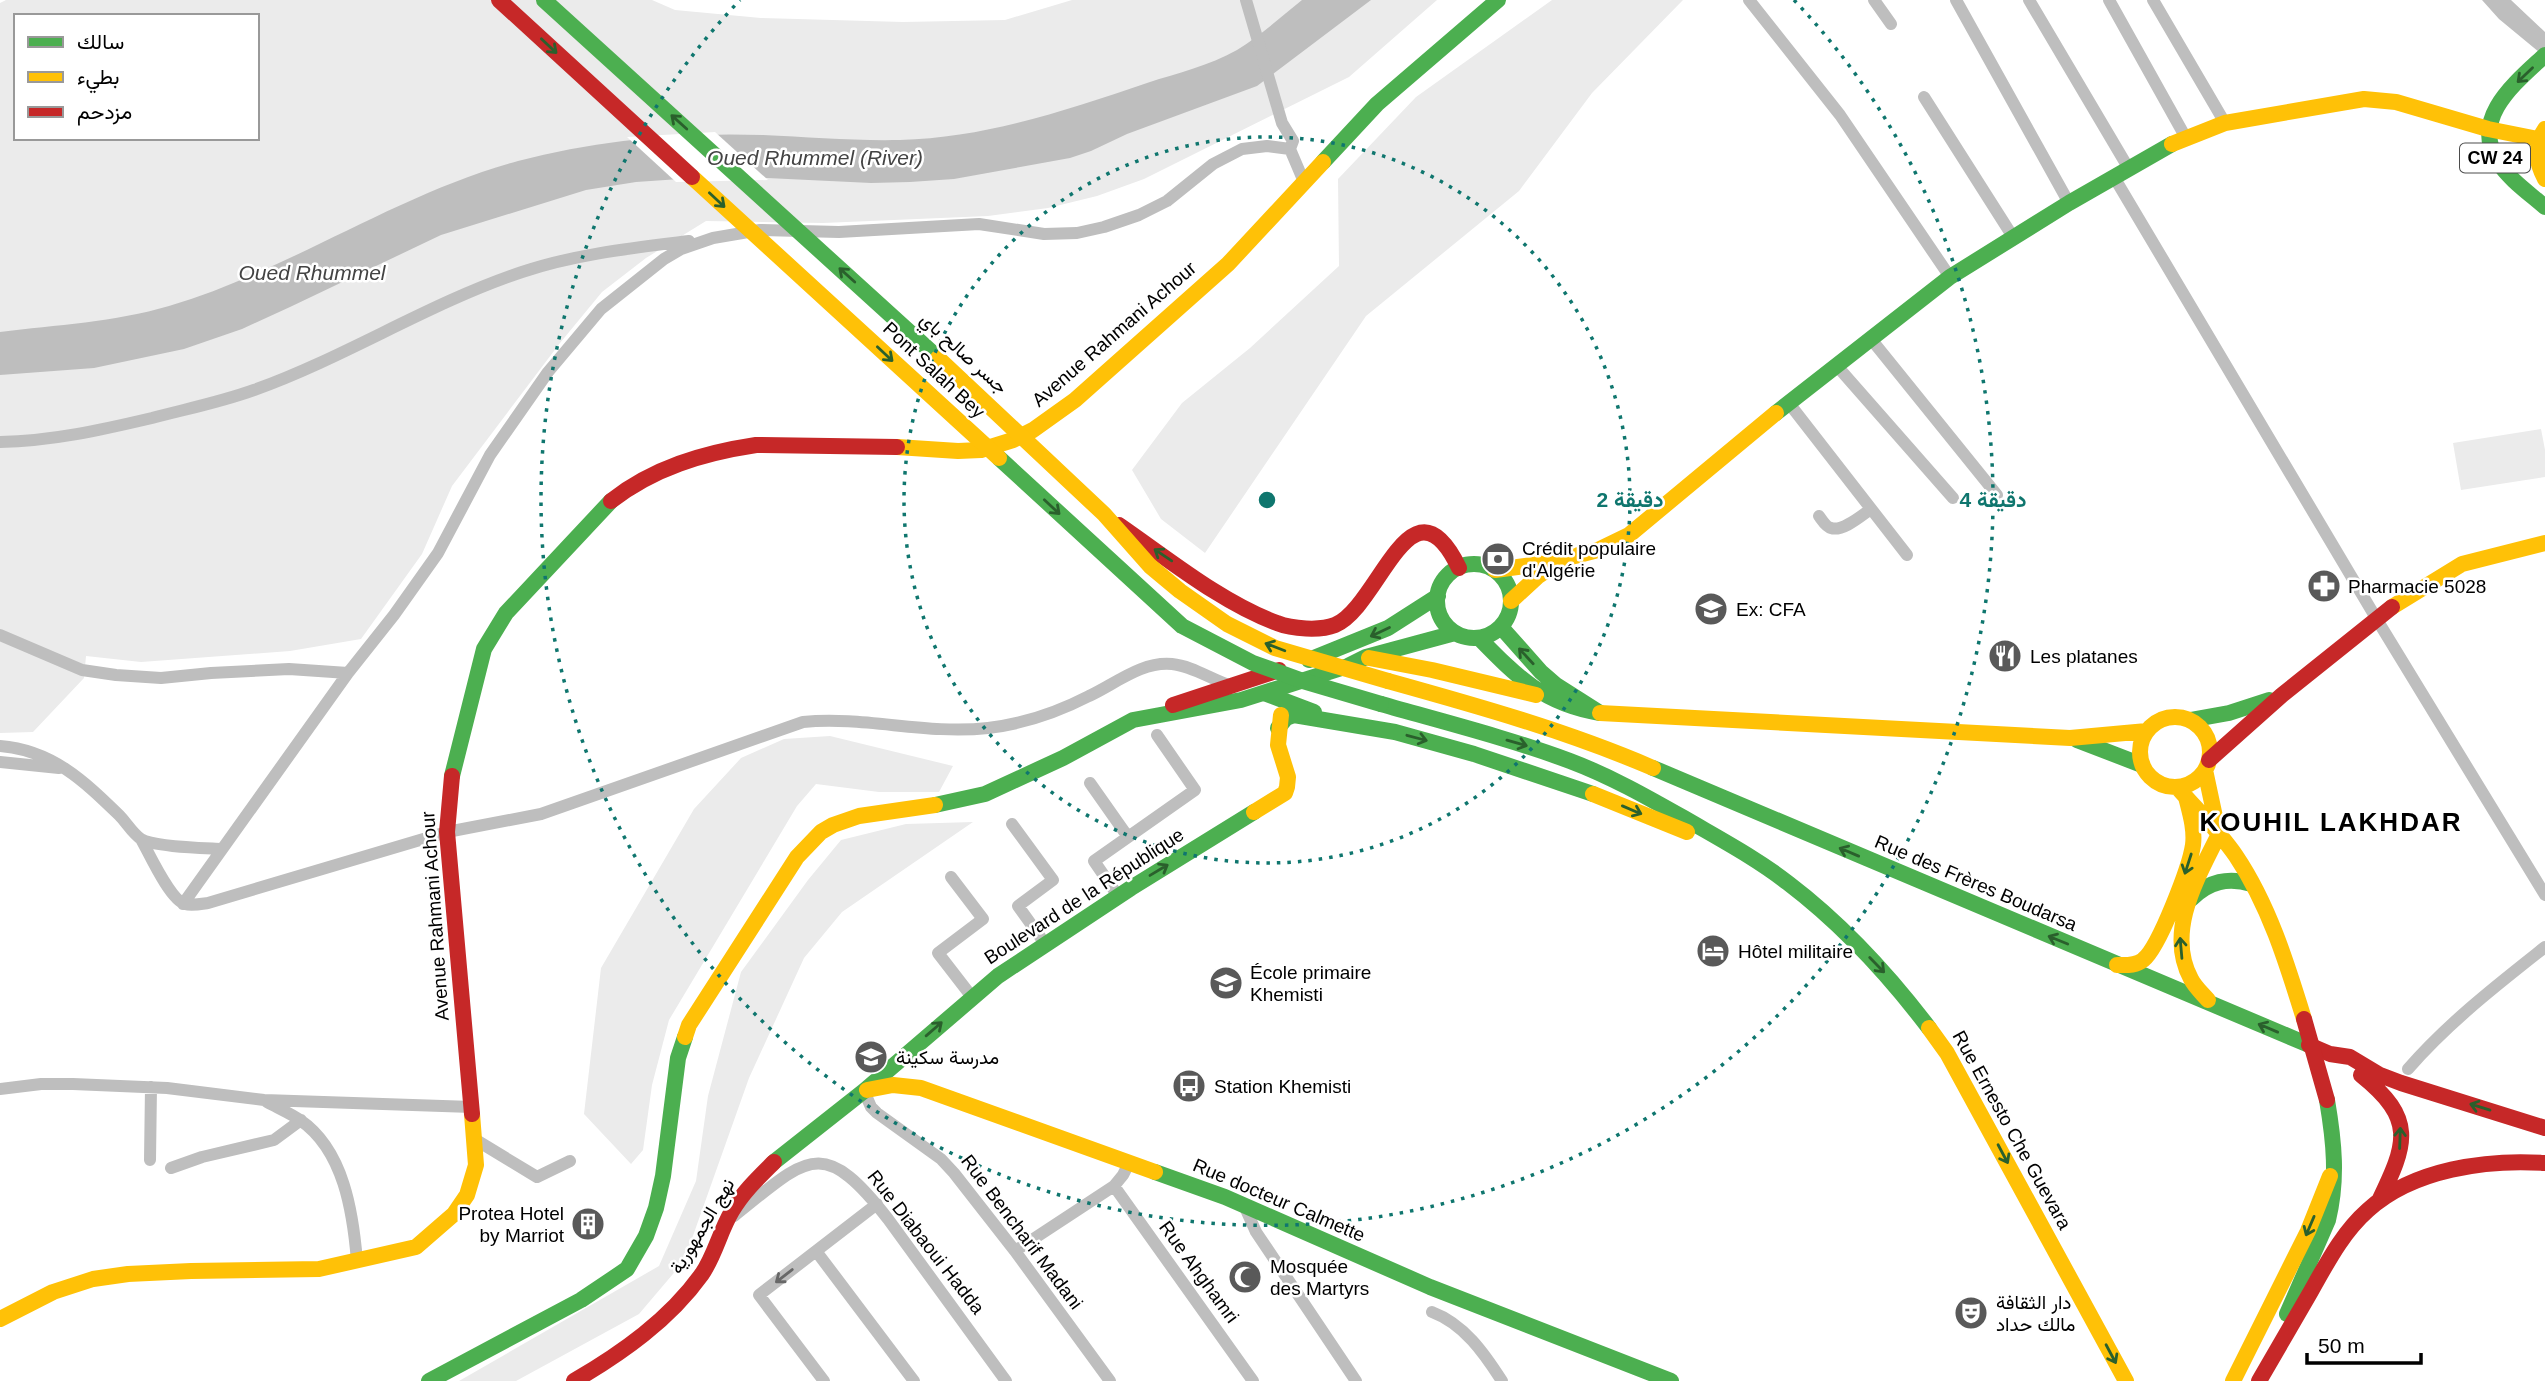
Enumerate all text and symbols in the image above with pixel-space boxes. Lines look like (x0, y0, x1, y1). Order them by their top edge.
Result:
legend (14, 14, 259, 140)
text: سالك (77, 30, 124, 53)
one-way arrow (540, 38, 558, 54)
text: بطيء (77, 65, 120, 94)
one-way arrow (2517, 66, 2534, 83)
text: مزدحم (77, 100, 132, 126)
one-way arrow (671, 114, 688, 131)
road number: CW 24 (2460, 144, 2530, 173)
water label: Oued Rhummel (River) (707, 146, 923, 169)
one-way arrow (708, 192, 726, 208)
street label: Avenue Rahmani Achour (1028, 257, 1201, 411)
water label: Oued Rhummel (238, 261, 387, 284)
one-way arrow (838, 267, 856, 283)
street label: جسر صالح باي (913, 308, 1012, 401)
street label: Pont Salah Bey (879, 318, 989, 423)
one-way arrow (876, 345, 893, 362)
centre of rings (1255, 488, 1279, 512)
text: 2 دقيقة (1596, 488, 1664, 512)
text: 4 دقيقة (1959, 488, 2027, 512)
one-way arrow (1043, 499, 1060, 516)
place label: Crédit populaire d'Algérie (1522, 538, 1656, 581)
bank icon: Crédit populaire d'Algérie (1479, 540, 1517, 578)
one-way arrow (1154, 548, 1173, 562)
pharmacy icon: Pharmacie 5028 (2305, 567, 2343, 605)
place label: Pharmacie 5028 (2348, 576, 2486, 597)
school or university icon: Ex: CFA (1692, 590, 1730, 628)
place label: Ex: CFA (1736, 599, 1806, 620)
one-way arrow (1370, 625, 1391, 639)
restaurant icon: Les platanes (1986, 637, 2024, 675)
one-way arrow (1265, 640, 1287, 653)
place label: Les platanes (2030, 646, 2138, 667)
one-way arrow (1518, 647, 1534, 665)
one-way arrow (1406, 733, 1428, 746)
one-way arrow (1506, 738, 1528, 751)
one-way arrow (1621, 804, 1643, 817)
district label: KOUHIL LAKHDAR (2200, 807, 2462, 837)
street label: Avenue Rahmani Achour (417, 810, 453, 1021)
street label: Boulevard de la République (980, 824, 1188, 968)
street label: Rue des Frères Boudarsa (1872, 831, 2081, 935)
one-way arrow (1838, 844, 1860, 857)
one-way arrow (2181, 852, 2193, 874)
one-way arrow (1149, 863, 1169, 877)
hotel icon: Hôtel militaire (1694, 932, 1732, 970)
one-way arrow (2048, 933, 2069, 946)
one-way arrow (2174, 937, 2187, 960)
place label: Hôtel militaire (1738, 941, 1853, 962)
one-way arrow (1869, 956, 1886, 973)
place label: École primaire Khemisti (1250, 962, 1371, 1005)
school or university icon: École primaire Khemisti (1207, 964, 1245, 1002)
one-way arrow (2258, 1020, 2279, 1033)
one-way arrow (924, 1022, 942, 1038)
street label: Rue Ernesto Che Guevara (1949, 1027, 2076, 1233)
school or university icon: مدرسة سكينة (852, 1038, 890, 1076)
place label: مدرسة سكينة (896, 1047, 999, 1069)
bus stop icon: Station Khemisti (1170, 1067, 1208, 1105)
place label: Station Khemisti (1214, 1076, 1351, 1097)
one-way arrow (2469, 1099, 2491, 1112)
one-way arrow (2394, 1126, 2407, 1149)
one-way arrow (1996, 1143, 2010, 1163)
street label: Rue Bencharif Madani (957, 1151, 1087, 1313)
street label: Rue docteur Calmette (1190, 1154, 1368, 1246)
street label: Rue Diabaoui Hadda (863, 1166, 989, 1318)
street label: نهج الجمهورية (665, 1175, 741, 1279)
place label: Protea Hotel by Marriot (458, 1203, 565, 1246)
building icon: Protea Hotel by Marriot (569, 1205, 607, 1243)
one-way arrow (2303, 1215, 2316, 1236)
street label: Rue Ahghamri (1155, 1217, 1243, 1327)
place label: Mosquée des Martyrs (1270, 1256, 1369, 1299)
mosque icon: Mosquée des Martyrs (1226, 1258, 1264, 1296)
one-way arrow (775, 1268, 794, 1283)
place label: دار الثقافة مالك حداد (1996, 1292, 2075, 1335)
theatre icon: دار الثقافة مالك حداد (1952, 1294, 1990, 1332)
scale bar (2307, 1322, 2421, 1366)
text: 50 m (2318, 1334, 2365, 1357)
one-way arrow (2105, 1343, 2119, 1363)

